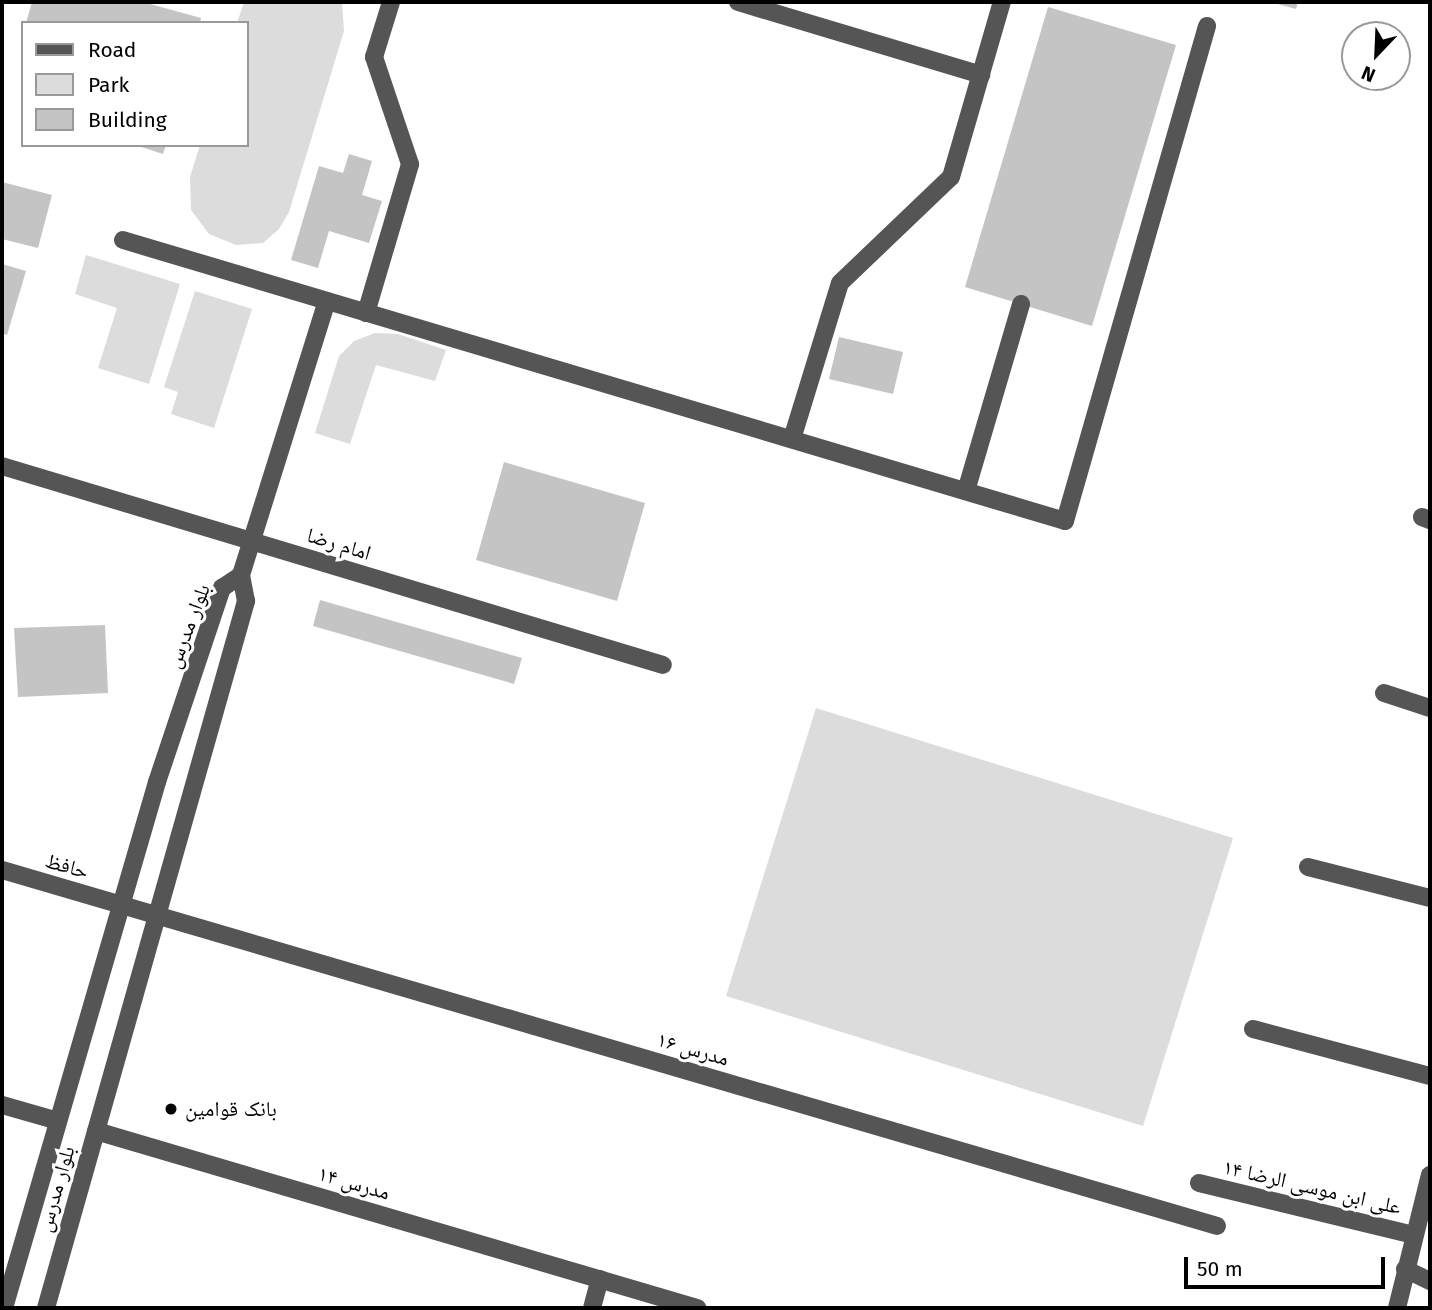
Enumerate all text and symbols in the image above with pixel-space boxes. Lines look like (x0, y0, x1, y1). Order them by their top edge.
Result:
legend (21, 21, 248, 147)
north arrow (1341, 21, 1411, 91)
text: Road (88, 37, 136, 63)
text: N (1358, 61, 1379, 87)
text: Park (88, 72, 129, 98)
text: Building (88, 107, 167, 133)
street label: امام رضا (304, 522, 374, 566)
street label: بلوار مدرس (160, 580, 216, 672)
street label: حافظ (42, 848, 92, 884)
street label: مدرس ۱۶ (654, 1027, 732, 1071)
place label: بانک قوامین (185, 1096, 277, 1122)
marker: بانک قوامین (163, 1101, 179, 1117)
street label: بلوار مدرس (32, 1143, 80, 1235)
street label: علی ابن موسی الرضا ۱۴ (1221, 1154, 1403, 1220)
street label: مدرس ۱۴ (315, 1161, 393, 1205)
scale bar (1187, 1244, 1388, 1288)
text: 50 m (1197, 1256, 1243, 1282)

